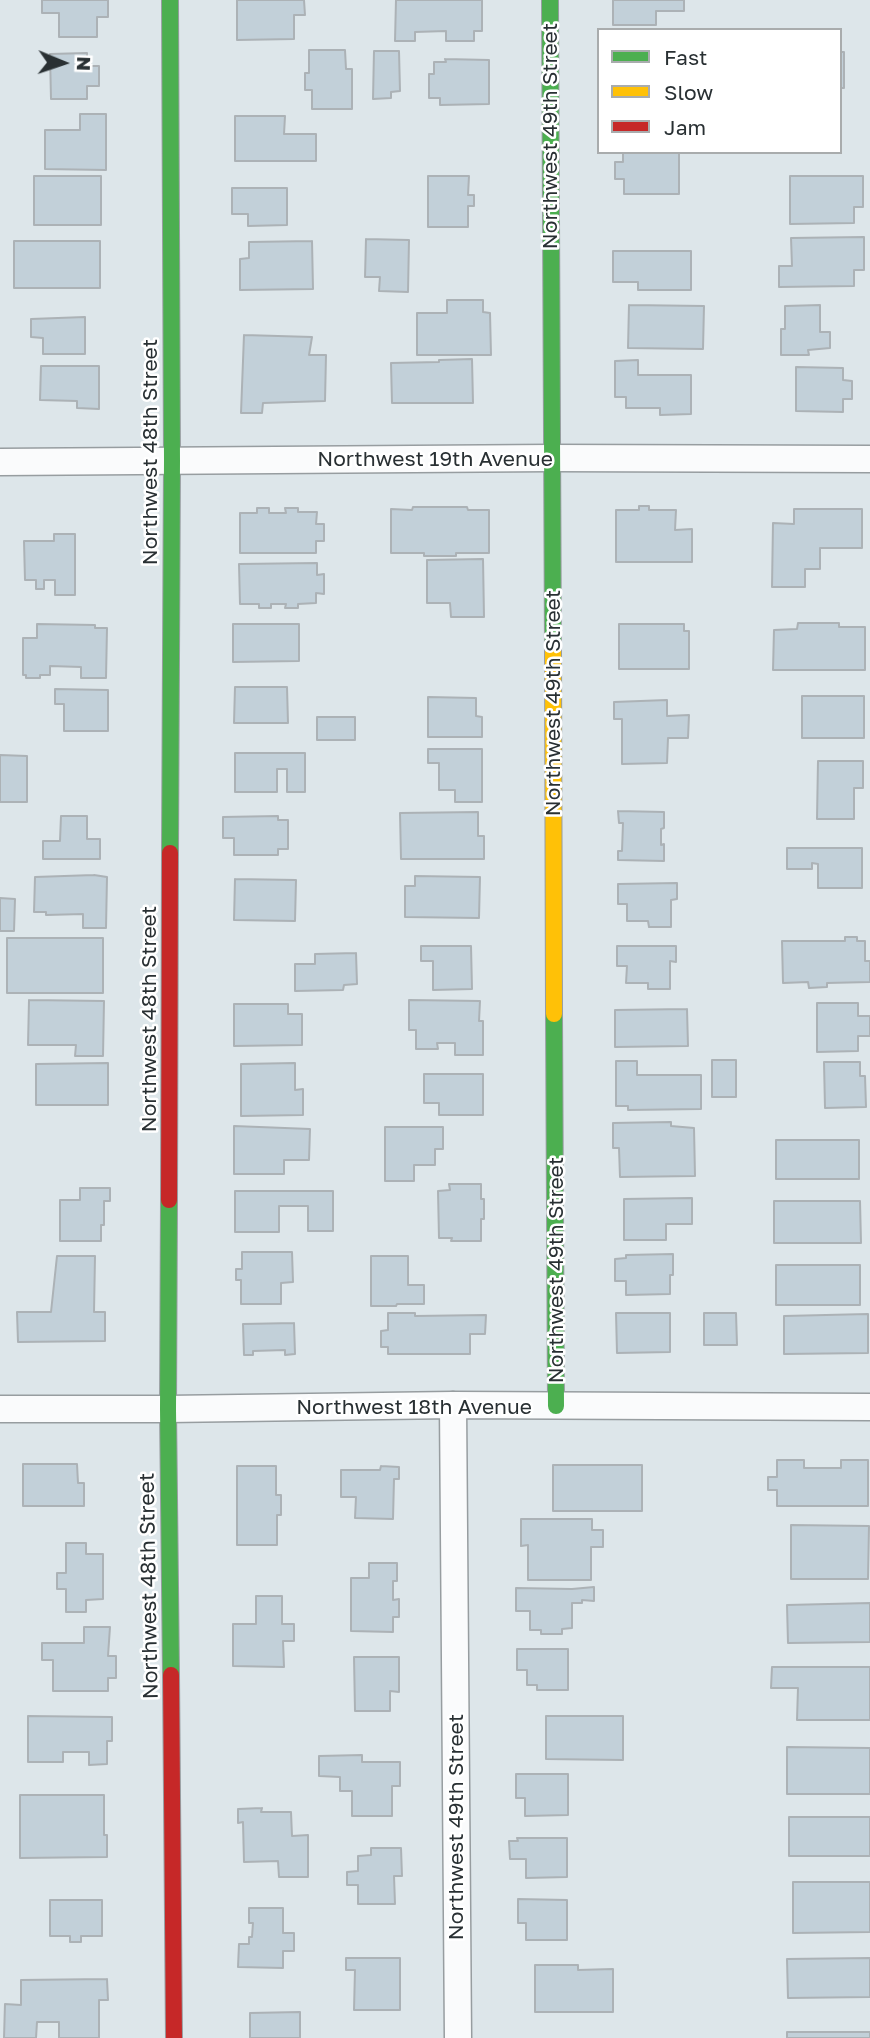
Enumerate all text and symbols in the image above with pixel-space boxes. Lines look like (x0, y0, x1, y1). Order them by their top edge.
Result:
street label: Northwest 49th Street (537, 23, 563, 249)
north arrow (28, 28, 98, 98)
legend (597, 28, 842, 154)
text: Fast (664, 44, 707, 70)
text: N (73, 56, 96, 71)
text: Slow (664, 79, 713, 105)
text: Jam (664, 114, 706, 140)
street label: Northwest 48th Street (137, 339, 163, 565)
street label: Northwest 19th Avenue (317, 446, 553, 472)
street label: Northwest 49th Street (540, 590, 566, 816)
street label: Northwest 48th Street (136, 906, 162, 1132)
street label: Northwest 49th Street (543, 1157, 569, 1383)
street label: Northwest 18th Avenue (296, 1394, 532, 1420)
street label: Northwest 48th Street (134, 1473, 164, 1699)
street label: Northwest 49th Street (443, 1714, 469, 1940)

